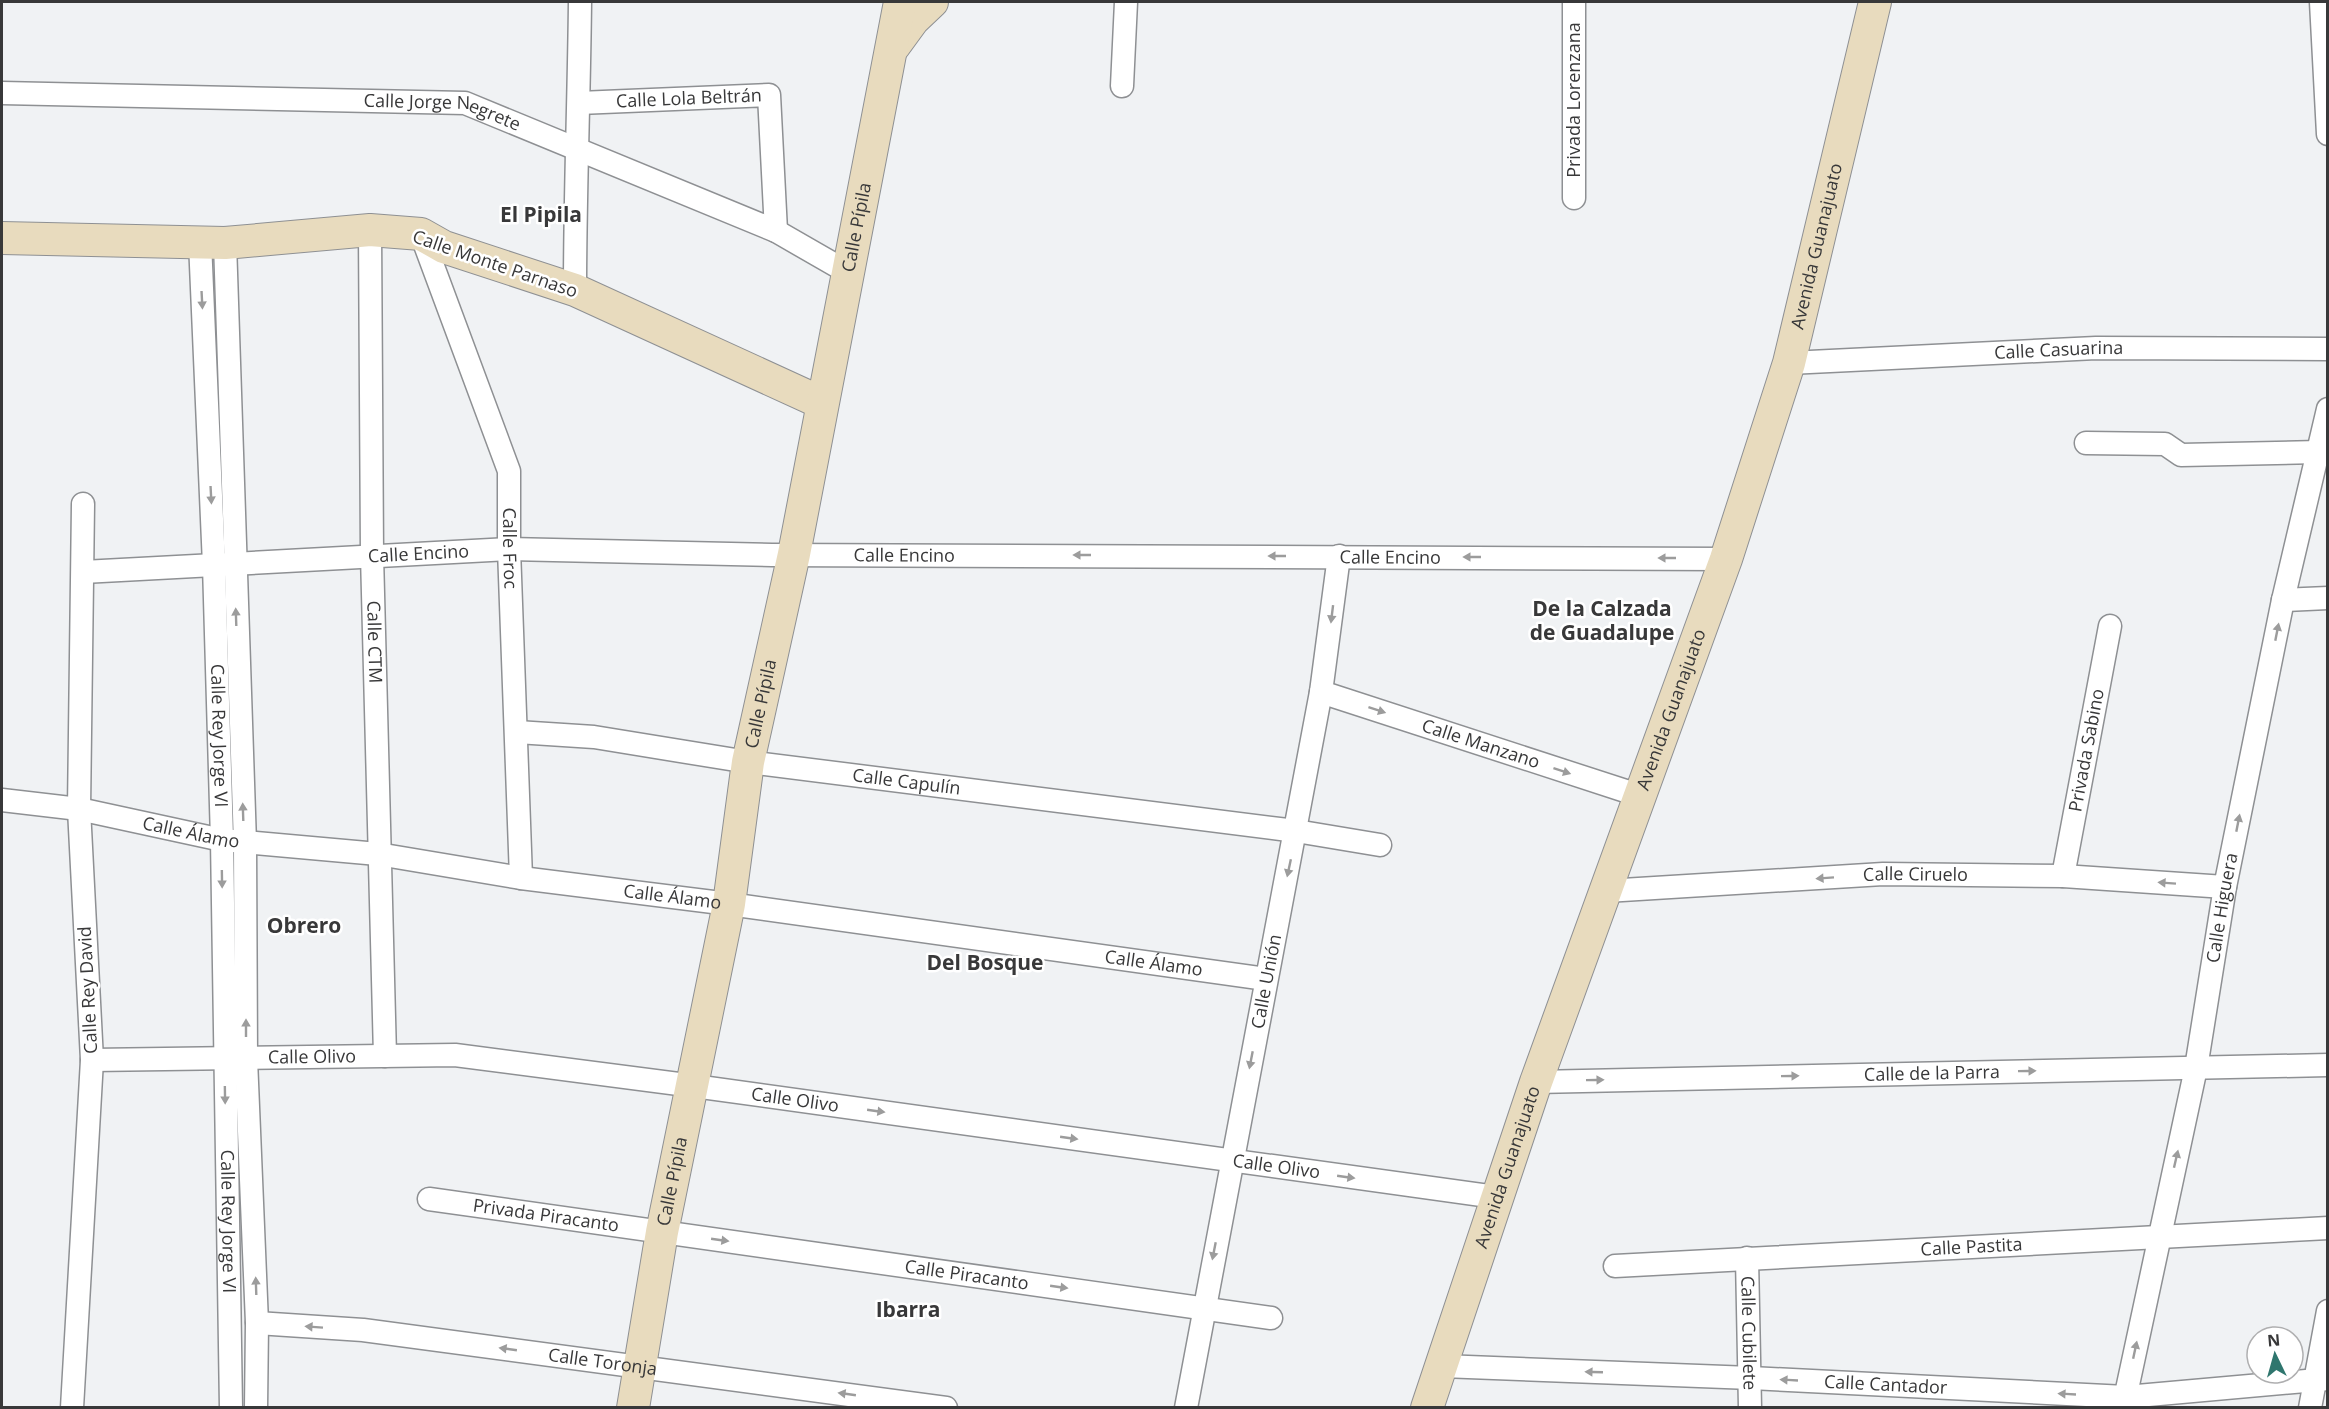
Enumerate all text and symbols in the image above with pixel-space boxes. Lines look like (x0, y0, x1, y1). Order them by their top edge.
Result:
street label: Privada Lorenzana (1561, 22, 1585, 178)
street label: Calle Lola Beltrán (615, 82, 762, 112)
street label: Calle Jorge Negrete (364, 88, 525, 136)
street label: Avenida Guanajuato (1784, 161, 1847, 332)
street label: Calle Pípila (835, 180, 876, 274)
district label: El Pipila (500, 200, 582, 228)
street label: Calle Monte Parnaso (410, 224, 581, 303)
one-way arrow (198, 291, 207, 310)
street label: Calle Casuarina (1994, 335, 2123, 364)
one-way arrow (206, 485, 215, 504)
street label: Calle Froc (498, 508, 523, 590)
street label: Calle Encino (367, 538, 470, 568)
street label: Calle Encino (854, 542, 955, 567)
street label: Calle Encino (1340, 544, 1441, 569)
one-way arrow (1073, 550, 1092, 560)
one-way arrow (1268, 551, 1287, 561)
one-way arrow (1463, 552, 1482, 562)
one-way arrow (1658, 553, 1677, 563)
district label: De la Calzada de Guadalupe (1530, 594, 1674, 646)
street label: Calle CTM (362, 600, 388, 684)
one-way arrow (1327, 605, 1336, 624)
one-way arrow (232, 608, 241, 627)
one-way arrow (2272, 623, 2282, 641)
street label: Avenida Guanajuato (1630, 625, 1711, 793)
street label: Calle Pípila (738, 657, 781, 750)
street label: Calle Rey Jorge VI (206, 663, 234, 808)
street label: Privada Sabino (2062, 686, 2109, 814)
one-way arrow (1368, 706, 1386, 716)
street label: Calle Manzano (1419, 713, 1543, 773)
street label: Calle Capulín (851, 762, 962, 800)
one-way arrow (1553, 767, 1571, 776)
one-way arrow (239, 803, 248, 822)
street label: Calle Álamo (140, 810, 241, 853)
one-way arrow (2234, 814, 2243, 833)
street label: Calle Higuera (2200, 850, 2243, 965)
one-way arrow (1284, 859, 1293, 878)
street label: Calle Ciruelo (1862, 861, 1968, 886)
one-way arrow (217, 869, 227, 888)
one-way arrow (1816, 873, 1835, 882)
street label: Calle Álamo (622, 878, 723, 914)
one-way arrow (2157, 878, 2176, 888)
district label: Obrero (267, 911, 341, 939)
street label: Calle Rey David (72, 926, 102, 1054)
street label: Calle Unión (1245, 932, 1286, 1031)
street label: Calle Álamo (1103, 944, 1204, 981)
district label: Del Bosque (927, 948, 1043, 976)
one-way arrow (241, 1019, 251, 1038)
street label: Calle Olivo (268, 1043, 356, 1069)
one-way arrow (1246, 1050, 1255, 1069)
street label: Calle de la Parra (1864, 1059, 2000, 1086)
one-way arrow (2017, 1067, 2036, 1076)
one-way arrow (1780, 1072, 1799, 1081)
one-way arrow (1585, 1076, 1604, 1085)
street label: Calle Olivo (750, 1081, 840, 1117)
street label: Avenida Guanajuato (1468, 1082, 1545, 1251)
one-way arrow (220, 1085, 230, 1104)
one-way arrow (867, 1107, 886, 1116)
street label: Calle Pípila (651, 1134, 692, 1228)
one-way arrow (1060, 1134, 1079, 1143)
street label: Calle Olivo (1231, 1148, 1322, 1184)
street label: Calle Rey Jorge VI (216, 1150, 242, 1293)
one-way arrow (2171, 1150, 2181, 1169)
one-way arrow (1336, 1172, 1355, 1181)
street label: Privada Piracanto (471, 1192, 621, 1237)
street label: Calle Pastita (1920, 1231, 2023, 1261)
one-way arrow (711, 1235, 730, 1244)
one-way arrow (1210, 1242, 1219, 1261)
street label: Calle Piracanto (903, 1253, 1030, 1295)
street label: Calle Cubilete (1736, 1276, 1763, 1390)
one-way arrow (251, 1277, 260, 1296)
one-way arrow (1049, 1282, 1068, 1291)
district label: Ibarra (876, 1295, 940, 1323)
one-way arrow (304, 1322, 323, 1331)
north arrow (2245, 1325, 2305, 1385)
text: N (2266, 1329, 2281, 1352)
one-way arrow (2131, 1341, 2140, 1360)
street label: Calle Toronja (547, 1342, 659, 1380)
one-way arrow (498, 1344, 517, 1354)
one-way arrow (1584, 1367, 1603, 1377)
street label: Calle Cantador (1823, 1369, 1948, 1399)
one-way arrow (1779, 1375, 1798, 1384)
one-way arrow (2058, 1389, 2077, 1398)
one-way arrow (837, 1390, 856, 1399)

